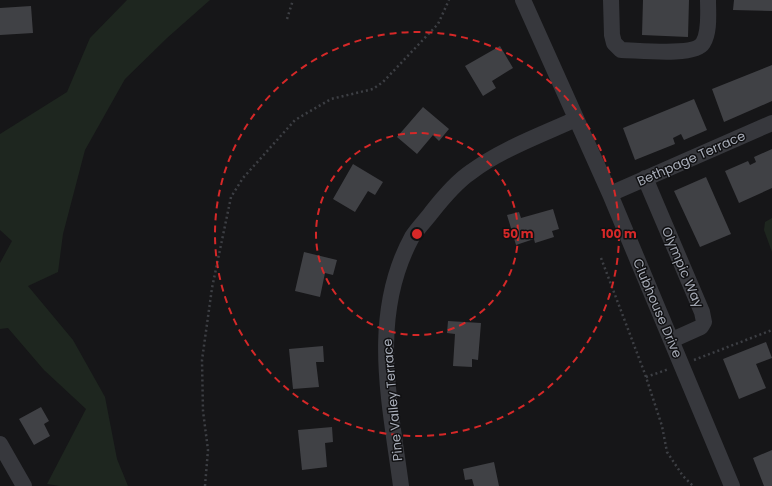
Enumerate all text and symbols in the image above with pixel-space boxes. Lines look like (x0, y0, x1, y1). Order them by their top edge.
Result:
street label: Bethpage Terrace (634, 126, 748, 191)
street label: Olympic Way (657, 224, 708, 311)
text: 50 m (503, 225, 534, 242)
text: 100 m (601, 225, 637, 242)
centre of rings (410, 227, 424, 241)
street label: Clubhouse Drive (628, 256, 687, 361)
street label: Pine Valley Terrace (378, 338, 407, 462)

